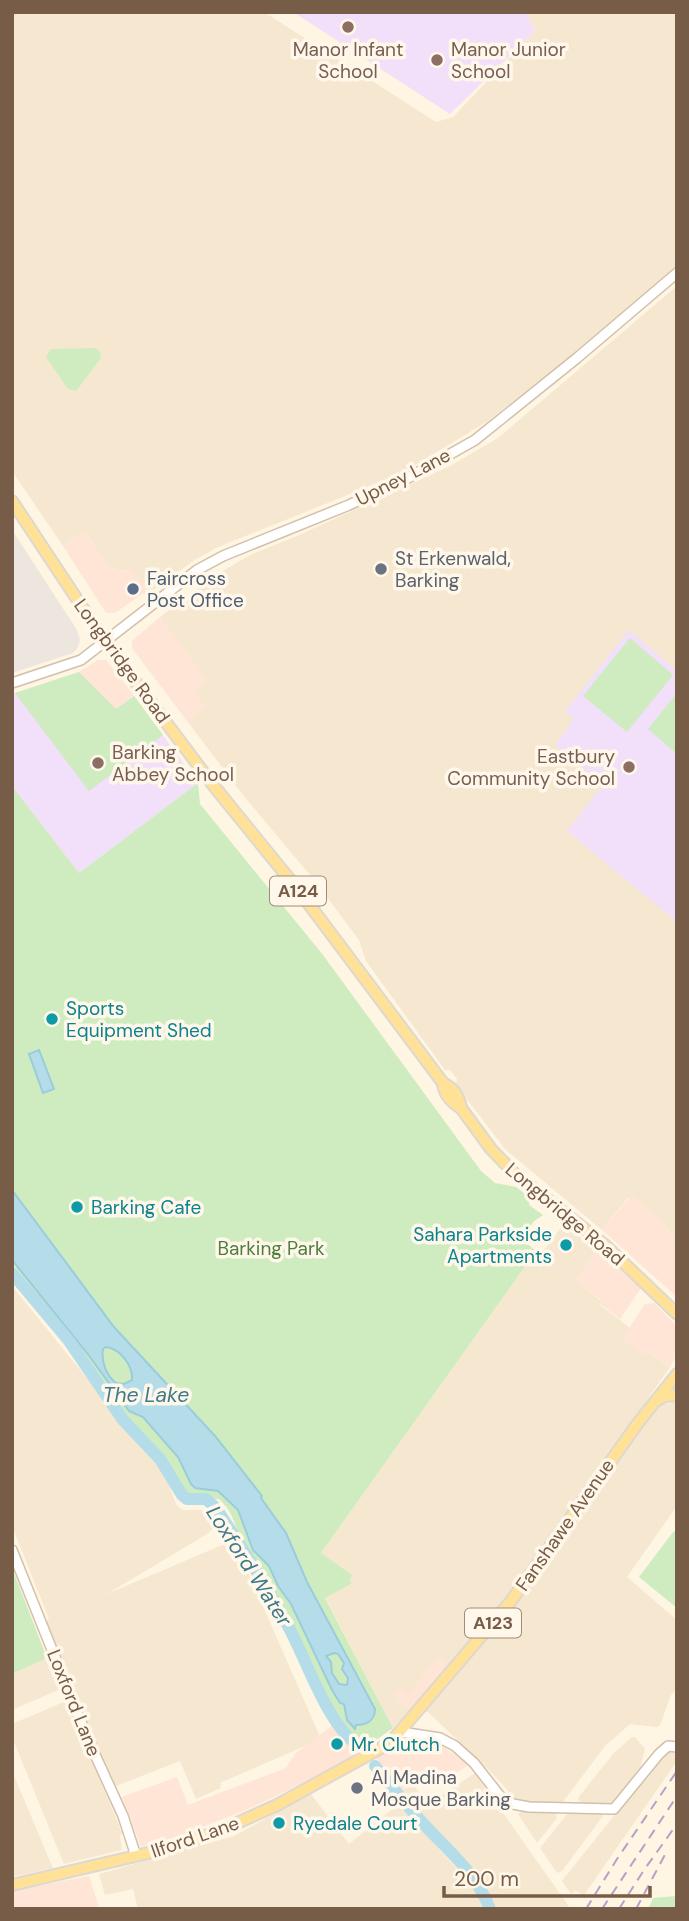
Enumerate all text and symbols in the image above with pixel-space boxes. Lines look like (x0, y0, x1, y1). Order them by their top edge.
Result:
marker: Manor Infant School (340, 19, 356, 35)
place label: Manor Infant School (293, 37, 403, 84)
place label: Manor Junior School (451, 37, 566, 84)
marker: Manor Junior School (429, 52, 445, 68)
street label: Upney Lane (351, 442, 455, 512)
place label: St Erkenwald, Barking (395, 546, 511, 593)
marker: St Erkenwald, Barking (373, 561, 389, 577)
place label: Faircross Post Office (147, 566, 244, 613)
marker: Faircross Post Office (125, 581, 141, 597)
street label: Longbridge Road (68, 594, 176, 728)
place label: Barking Abbey School (112, 740, 234, 787)
place label: Eastbury Community School (447, 744, 615, 791)
marker: Barking Abbey School (90, 755, 106, 771)
marker: Eastbury Community School (621, 759, 637, 775)
road number: A124 (270, 876, 326, 906)
place label: Sports Equipment Shed (66, 996, 212, 1043)
marker: Sports Equipment Shed (44, 1011, 60, 1027)
street label: Longbridge Road (500, 1157, 630, 1271)
place label: Barking Cafe (91, 1195, 201, 1220)
marker: Barking Cafe (69, 1199, 85, 1215)
place label: Sahara Parkside Apartments (413, 1222, 552, 1269)
park label: Barking Park (217, 1236, 325, 1261)
marker: Sahara Parkside Apartments (558, 1237, 574, 1253)
water label: The Lake (103, 1381, 189, 1409)
street label: Fanshawe Avenue (510, 1454, 620, 1596)
water label: Loxford Water (200, 1500, 299, 1633)
road number: A123 (465, 1608, 521, 1638)
street label: Loxford Lane (41, 1646, 107, 1760)
place label: Mr. Clutch (351, 1732, 440, 1757)
marker: Mr. Clutch (329, 1736, 345, 1752)
place label: Al Madina Mosque Barking (371, 1765, 511, 1812)
marker: Al Madina Mosque Barking (349, 1780, 365, 1796)
street label: Ilford Lane (148, 1810, 242, 1864)
place label: Ryedale Court (293, 1811, 417, 1836)
marker: Ryedale Court (271, 1815, 287, 1831)
scale bar (444, 1854, 650, 1898)
text: 200 m (454, 1865, 519, 1893)

